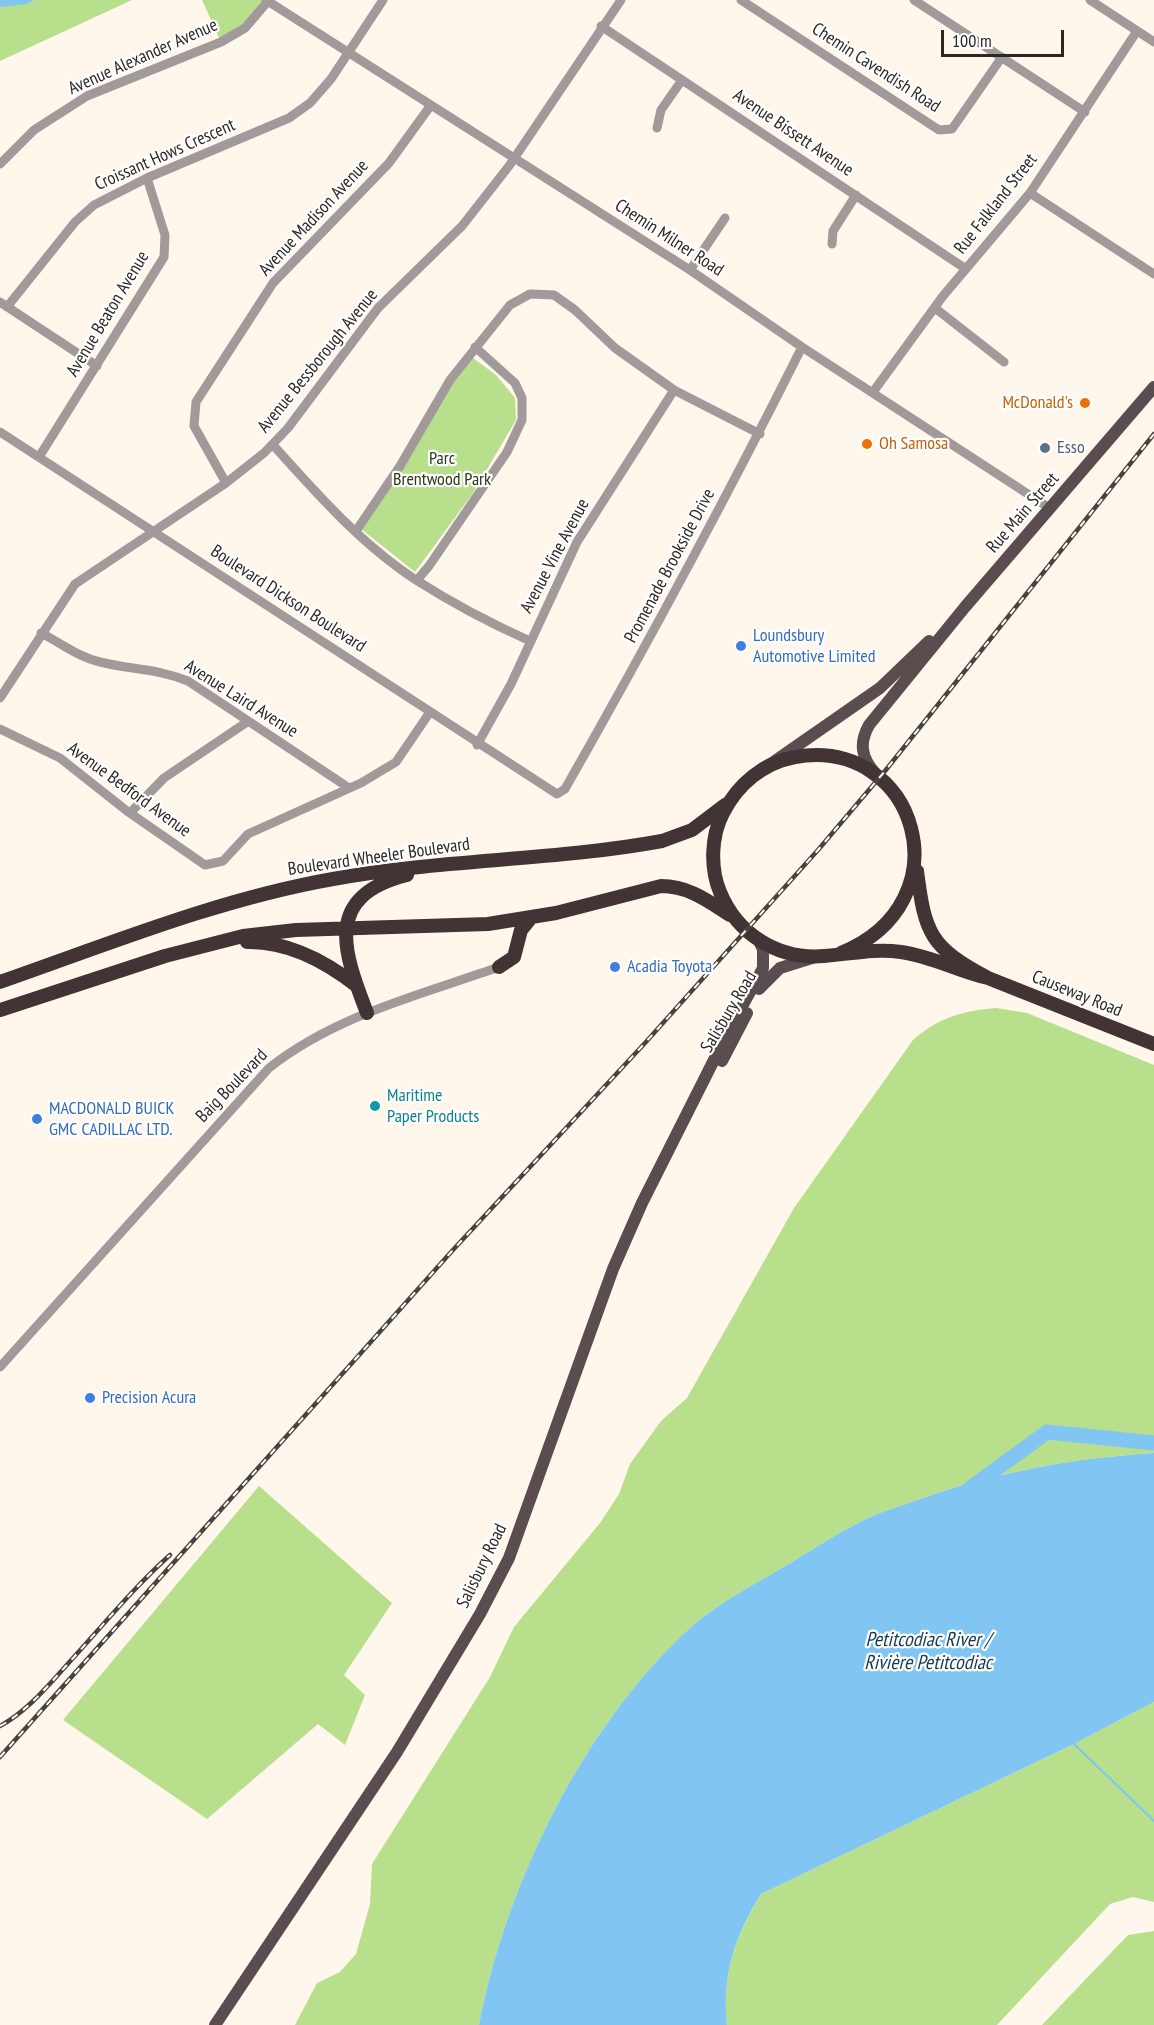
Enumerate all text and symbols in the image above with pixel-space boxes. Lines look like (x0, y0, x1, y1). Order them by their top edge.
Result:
street label: Avenue Alexander Avenue (65, 14, 221, 100)
street label: Chemin Cavendish Road (808, 18, 944, 118)
scale bar (944, 18, 1067, 56)
text: 100 m (952, 29, 992, 52)
street label: Avenue Bissett Avenue (729, 85, 857, 181)
street label: Croissant Hows Crescent (92, 114, 238, 196)
street label: Rue Falkland Street (950, 149, 1042, 259)
street label: Avenue Madison Avenue (255, 155, 373, 281)
street label: Chemin Milner Road (611, 195, 727, 281)
street label: Avenue Beaton Avenue (62, 247, 154, 381)
street label: Avenue Bessborough Avenue (253, 285, 383, 437)
place label: McDonald's (1002, 392, 1073, 414)
marker: McDonald's (1078, 396, 1092, 410)
place label: Oh Samosa (879, 433, 948, 455)
marker: Oh Samosa (860, 437, 874, 451)
place label: Esso (1057, 437, 1085, 459)
marker: Esso (1038, 441, 1052, 455)
park label: Parc Brentwood Park (393, 448, 491, 490)
street label: Rue Main Street (982, 468, 1064, 558)
street label: Promenade Brookside Drive (620, 485, 720, 647)
street label: Avenue Vine Avenue (516, 495, 594, 617)
street label: Boulevard Dickson Boulevard (206, 541, 370, 657)
place label: Loundsbury Automotive Limited (753, 625, 876, 668)
marker: Loundsbury Automotive Limited (734, 639, 748, 653)
street label: Avenue Laird Avenue (180, 655, 302, 743)
street label: Avenue Bedford Avenue (63, 738, 195, 842)
street label: Boulevard Wheeler Boulevard (287, 834, 471, 880)
place label: Acadia Toyota (627, 956, 712, 978)
marker: Acadia Toyota (608, 960, 622, 974)
street label: Causeway Road (1029, 966, 1125, 1022)
street label: Salisbury Road (696, 967, 762, 1057)
street label: Baig Boulevard (192, 1045, 272, 1127)
place label: Maritime Paper Products (387, 1085, 479, 1128)
place label: MACDONALD BUICK GMC CADILLAC LTD. (49, 1098, 174, 1140)
marker: Maritime Paper Products (368, 1099, 382, 1113)
marker: MACDONALD BUICK GMC CADILLAC LTD. (30, 1112, 44, 1126)
place label: Precision Acura (102, 1387, 196, 1409)
marker: Precision Acura (83, 1391, 97, 1405)
street label: Salisbury Road (452, 1520, 512, 1612)
water label: Petitcodiac River / Rivière Petitcodiac (864, 1628, 992, 1675)

